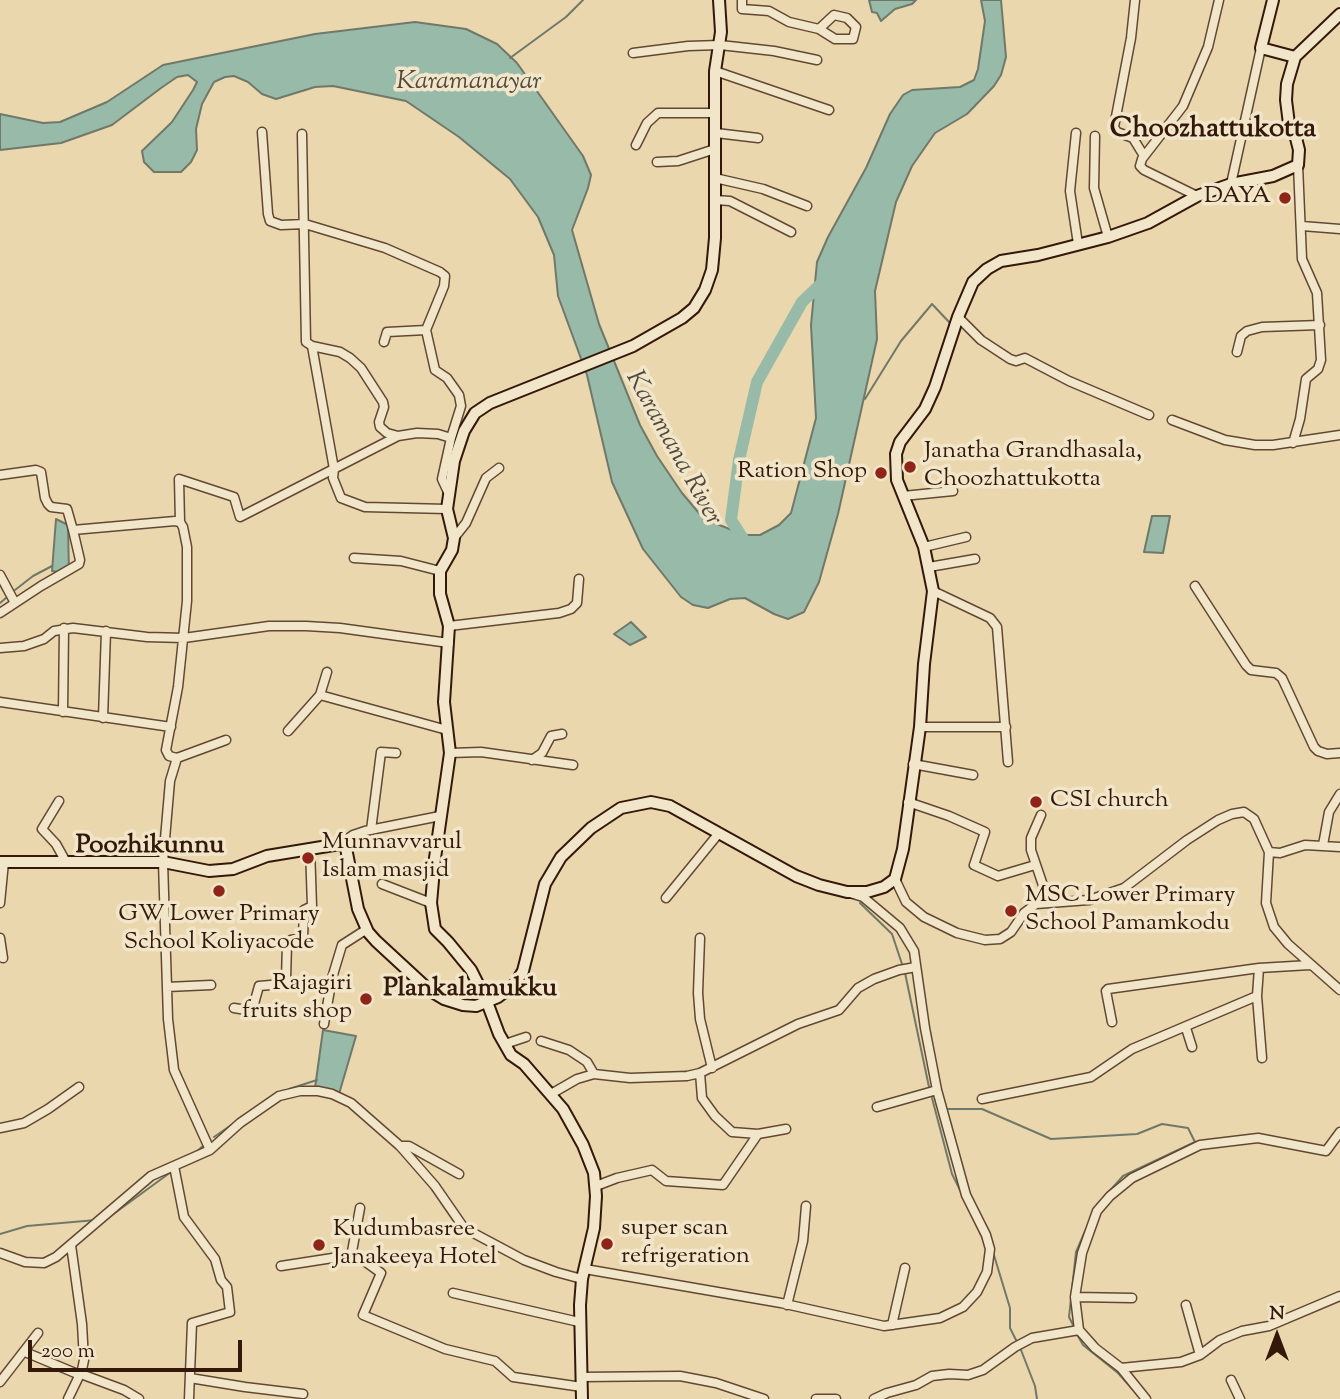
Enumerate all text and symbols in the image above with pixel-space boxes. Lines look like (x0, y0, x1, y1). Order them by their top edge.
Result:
water label: Karamanayar (396, 68, 542, 100)
district label: Choozhattukotta (1110, 114, 1316, 148)
place label: DAYA (1204, 184, 1271, 212)
marker: DAYA (1277, 190, 1293, 206)
water label: Karamana River (617, 366, 727, 532)
place label: Janatha Grandhasala, Choozhattukotta (924, 439, 1142, 495)
place label: Ration Shop (737, 459, 867, 487)
marker: Janatha Grandhasala, Choozhattukotta (902, 459, 918, 475)
marker: Ration Shop (873, 465, 889, 481)
place label: CSI church (1050, 788, 1169, 816)
marker: CSI church (1028, 794, 1044, 810)
place label: Munnavvarul Islam masjid (322, 830, 462, 886)
district label: Poozhikunnu (76, 832, 224, 864)
marker: Munnavvarul Islam masjid (300, 850, 316, 866)
marker: GW Lower Primary School Koliyacode (211, 883, 227, 899)
place label: MSC Lower Primary School Pamamkodu (1025, 883, 1235, 939)
place label: GW Lower Primary School Koliyacode (118, 902, 320, 958)
marker: MSC Lower Primary School Pamamkodu (1003, 903, 1019, 919)
place label: Rajagiri fruits shop (242, 971, 352, 1027)
district label: Plankalamukku (383, 975, 557, 1007)
marker: Rajagiri fruits shop (358, 991, 374, 1007)
place label: super scan refrigeration (621, 1216, 750, 1272)
place label: Kudumbasree Janakeeya Hotel (333, 1217, 497, 1273)
marker: super scan refrigeration (599, 1236, 615, 1252)
marker: Kudumbasree Janakeeya Hotel (311, 1237, 327, 1253)
north arrow (1242, 1301, 1312, 1371)
text: N (1269, 1301, 1285, 1328)
scale bar (32, 1326, 245, 1370)
text: 200 m (41, 1337, 95, 1367)

